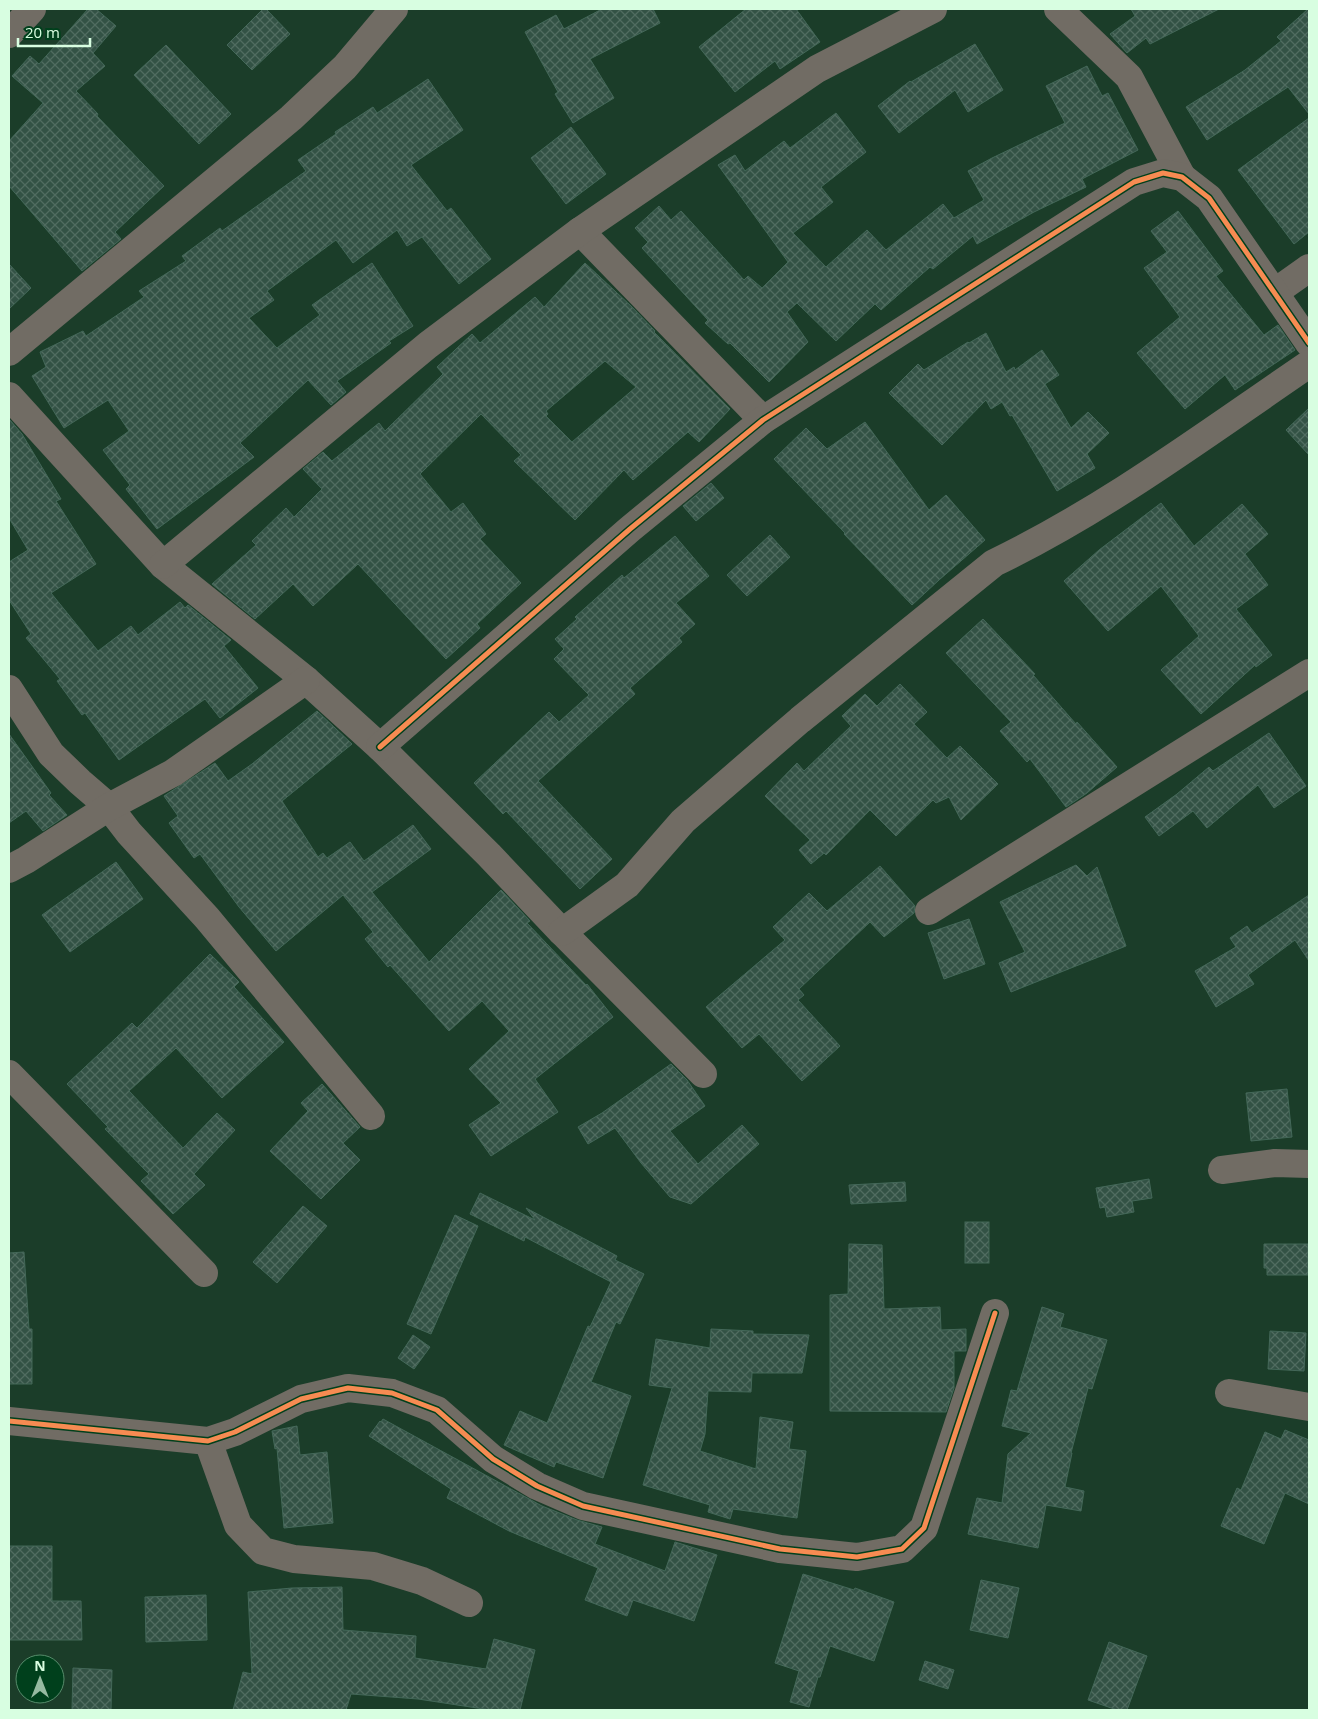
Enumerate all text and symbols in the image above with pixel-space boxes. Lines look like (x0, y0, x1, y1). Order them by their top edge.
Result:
scale bar (18, 15, 90, 47)
text: 20 m (25, 22, 60, 42)
north arrow (15, 1654, 65, 1704)
text: N (34, 1656, 46, 1675)

